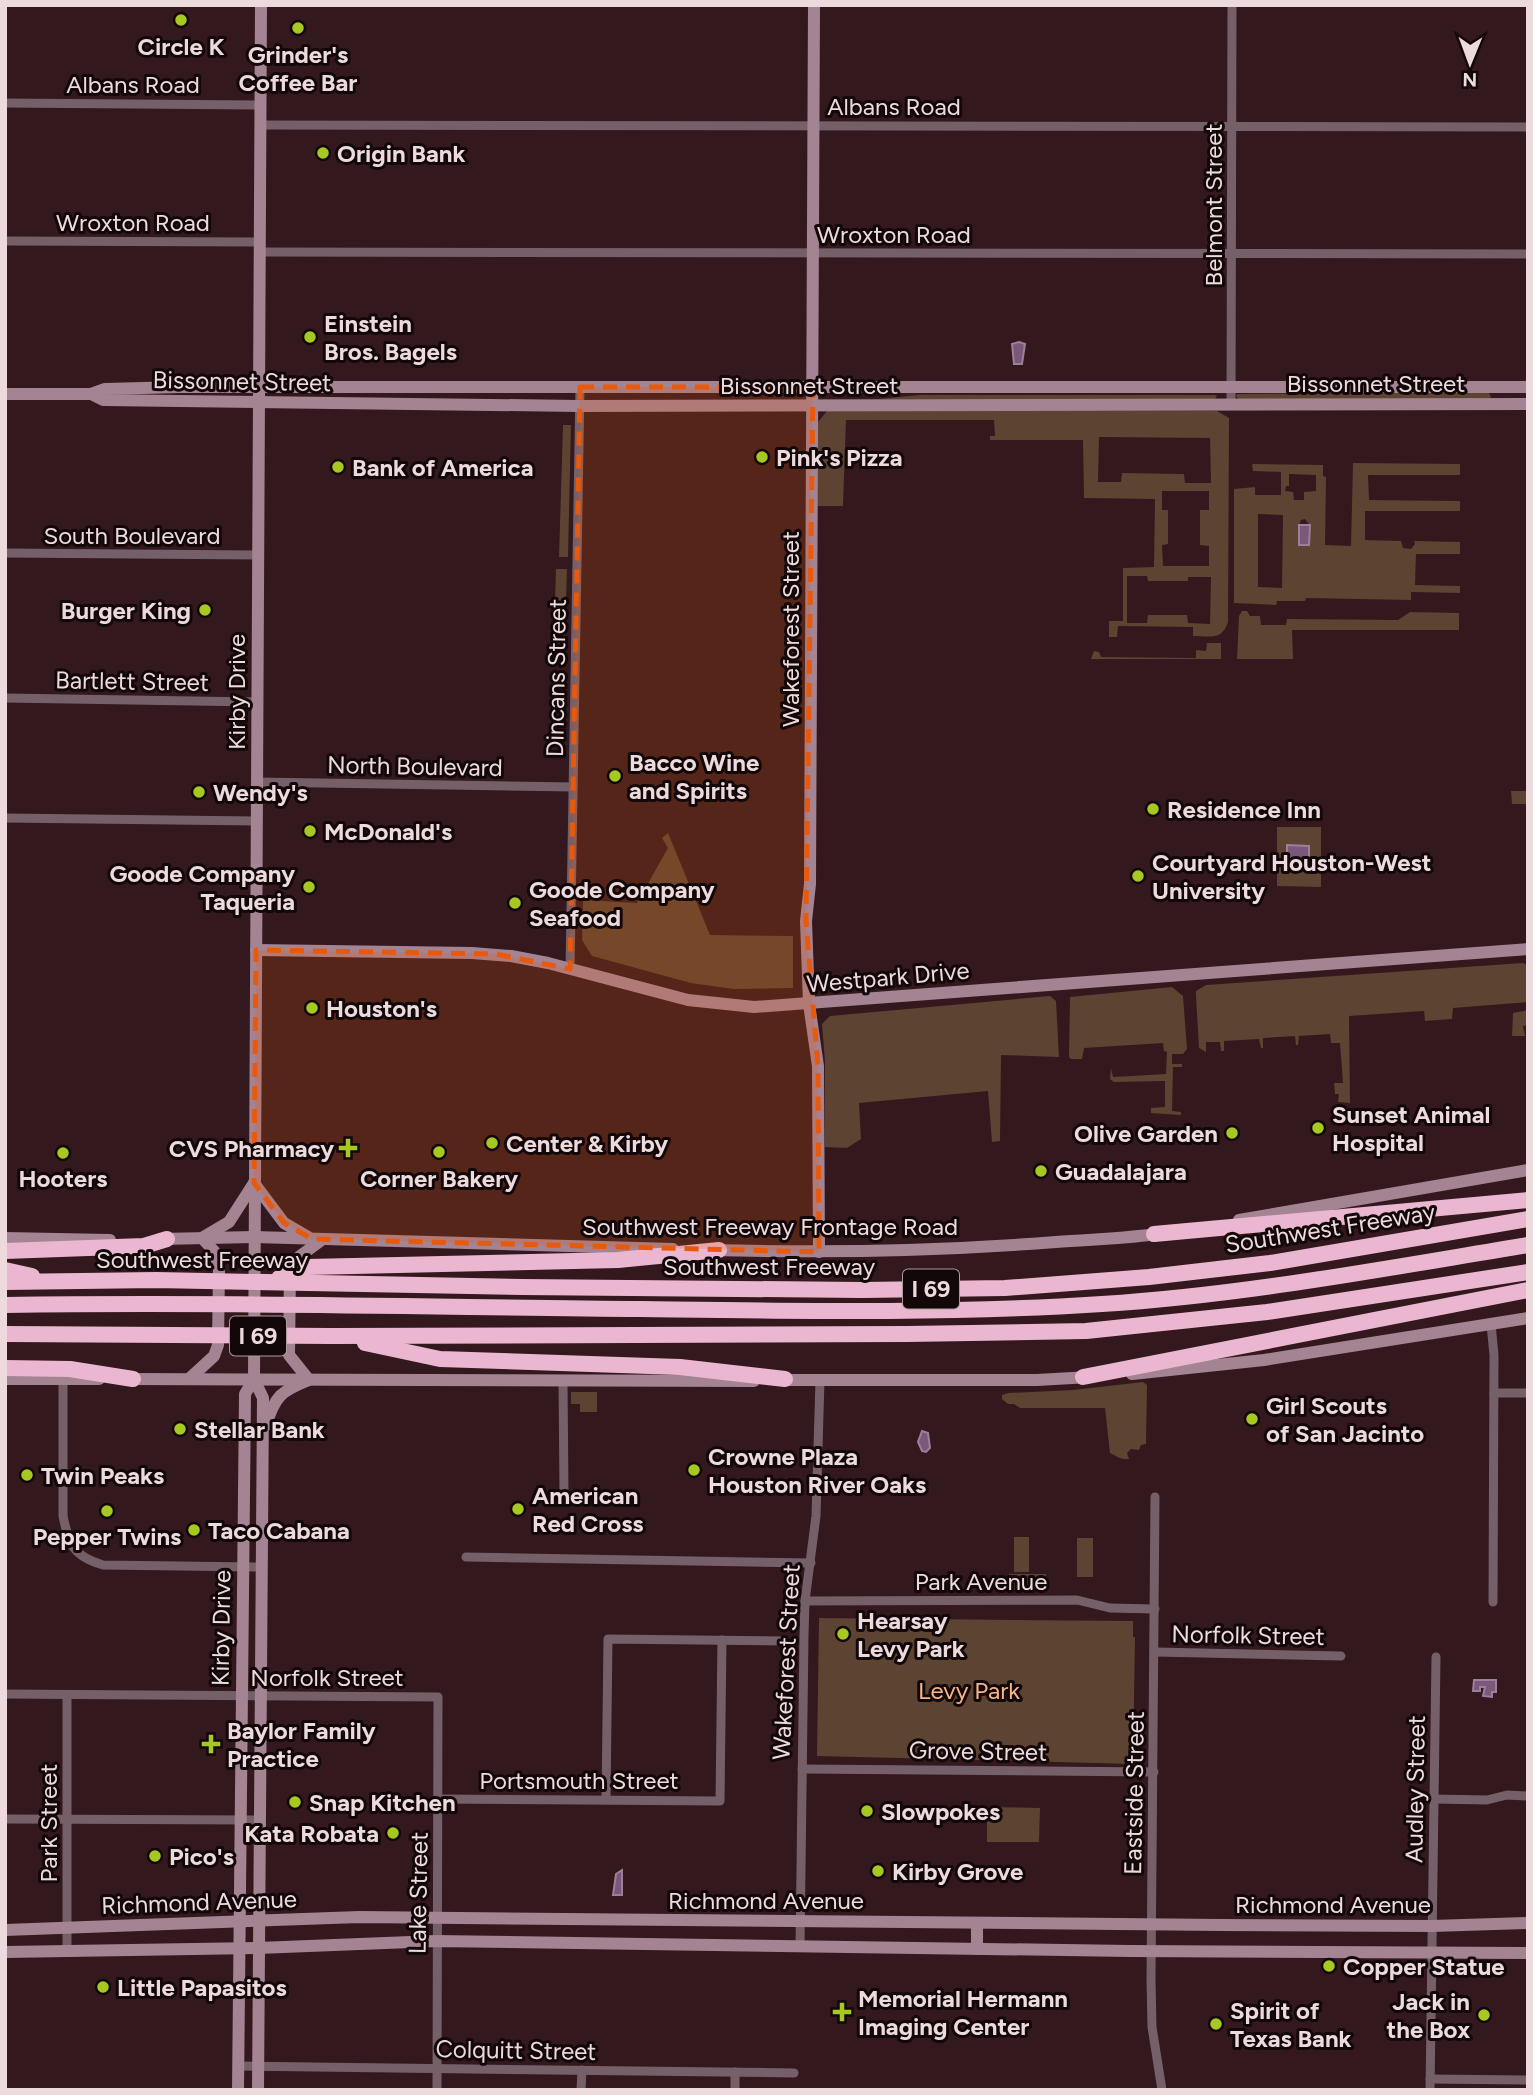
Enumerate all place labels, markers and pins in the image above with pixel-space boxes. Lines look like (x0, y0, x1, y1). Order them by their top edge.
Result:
marker: Circle K (173, 12, 189, 28)
marker: Grinder's Coffee Bar (290, 20, 306, 36)
place label: Circle K (138, 32, 224, 61)
place label: Grinder's Coffee Bar (239, 40, 357, 97)
place label: Origin Bank (337, 139, 465, 168)
marker: Origin Bank (315, 145, 331, 161)
place label: Einstein Bros. Bagels (324, 309, 457, 366)
marker: Einstein Bros. Bagels (302, 329, 318, 345)
place label: Pink's Pizza (776, 443, 903, 472)
marker: Pink's Pizza (754, 449, 770, 465)
place label: Bank of America (352, 453, 533, 482)
marker: Bank of America (330, 459, 346, 475)
place label: Burger King (61, 596, 191, 625)
marker: Burger King (197, 602, 213, 618)
place label: Bacco Wine and Spirits (629, 748, 759, 805)
marker: Bacco Wine and Spirits (607, 768, 623, 784)
place label: Wendy's (213, 778, 308, 807)
marker: Wendy's (191, 784, 207, 800)
place label: Residence Inn (1167, 795, 1321, 824)
marker: Residence Inn (1145, 801, 1161, 817)
place label: McDonald's (324, 817, 452, 846)
marker: McDonald's (302, 823, 318, 839)
place label: Courtyard Houston-West University (1152, 848, 1431, 905)
place label: Goode Company Taqueria (109, 859, 295, 916)
marker: Courtyard Houston-West University (1130, 868, 1146, 884)
place label: Goode Company Seafood (529, 875, 715, 932)
marker: Goode Company Taqueria (301, 879, 317, 895)
marker: Goode Company Seafood (507, 895, 523, 911)
place label: Houston's (326, 994, 437, 1023)
marker: Houston's (304, 1000, 320, 1016)
place label: Sunset Animal Hospital (1332, 1100, 1490, 1157)
place label: Olive Garden (1074, 1119, 1218, 1148)
marker: Sunset Animal Hospital (1310, 1120, 1326, 1136)
marker: Olive Garden (1224, 1125, 1240, 1141)
place label: Center & Kirby (506, 1129, 668, 1158)
place label: CVS Pharmacy (169, 1134, 334, 1163)
marker: Center & Kirby (484, 1135, 500, 1151)
marker: CVS Pharmacy (340, 1140, 356, 1156)
marker: Corner Bakery (431, 1144, 447, 1160)
marker: Hooters (55, 1145, 71, 1161)
place label: Guadalajara (1055, 1157, 1187, 1186)
marker: Guadalajara (1033, 1163, 1049, 1179)
place label: Hooters (19, 1164, 107, 1193)
place label: Corner Bakery (360, 1164, 518, 1193)
place label: Girl Scouts of San Jacinto (1266, 1391, 1424, 1448)
marker: Girl Scouts of San Jacinto (1244, 1411, 1260, 1427)
place label: Stellar Bank (194, 1415, 325, 1444)
marker: Stellar Bank (172, 1421, 188, 1437)
place label: Crowne Plaza Houston River Oaks (708, 1442, 926, 1499)
place label: Twin Peaks (41, 1461, 164, 1490)
marker: Crowne Plaza Houston River Oaks (686, 1462, 702, 1478)
marker: Twin Peaks (19, 1467, 35, 1483)
place label: American Red Cross (532, 1481, 644, 1538)
marker: American Red Cross (510, 1501, 526, 1517)
marker: Pepper Twins (99, 1503, 115, 1519)
place label: Taco Cabana (208, 1516, 350, 1545)
place label: Pepper Twins (33, 1522, 181, 1551)
marker: Taco Cabana (186, 1522, 202, 1538)
place label: Hearsay Levy Park (857, 1606, 965, 1663)
marker: Hearsay Levy Park (835, 1626, 851, 1642)
place label: Baylor Family Practice (227, 1716, 376, 1773)
marker: Baylor Family Practice (201, 1734, 221, 1754)
place label: Snap Kitchen (309, 1788, 456, 1817)
marker: Snap Kitchen (287, 1794, 303, 1810)
place label: Slowpokes (881, 1797, 1000, 1826)
marker: Slowpokes (859, 1803, 875, 1819)
place label: Kata Robata (244, 1819, 379, 1848)
marker: Kata Robata (385, 1825, 401, 1841)
place label: Pico's (169, 1842, 234, 1871)
marker: Pico's (147, 1848, 163, 1864)
place label: Kirby Grove (892, 1857, 1023, 1886)
marker: Kirby Grove (870, 1863, 886, 1879)
place label: Copper Statue (1343, 1952, 1505, 1981)
marker: Copper Statue (1321, 1958, 1337, 1974)
place label: Little Papasitos (117, 1973, 287, 2002)
marker: Little Papasitos (95, 1979, 111, 1995)
place label: Memorial Hermann Imaging Center (858, 1984, 1068, 2041)
place label: Jack in the Box (1387, 1987, 1470, 2044)
place label: Spirit of Texas Bank (1230, 1996, 1352, 2053)
marker: Memorial Hermann Imaging Center (832, 2002, 852, 2022)
marker: Jack in the Box (1476, 2007, 1492, 2023)
marker: Spirit of Texas Bank (1208, 2016, 1224, 2032)

